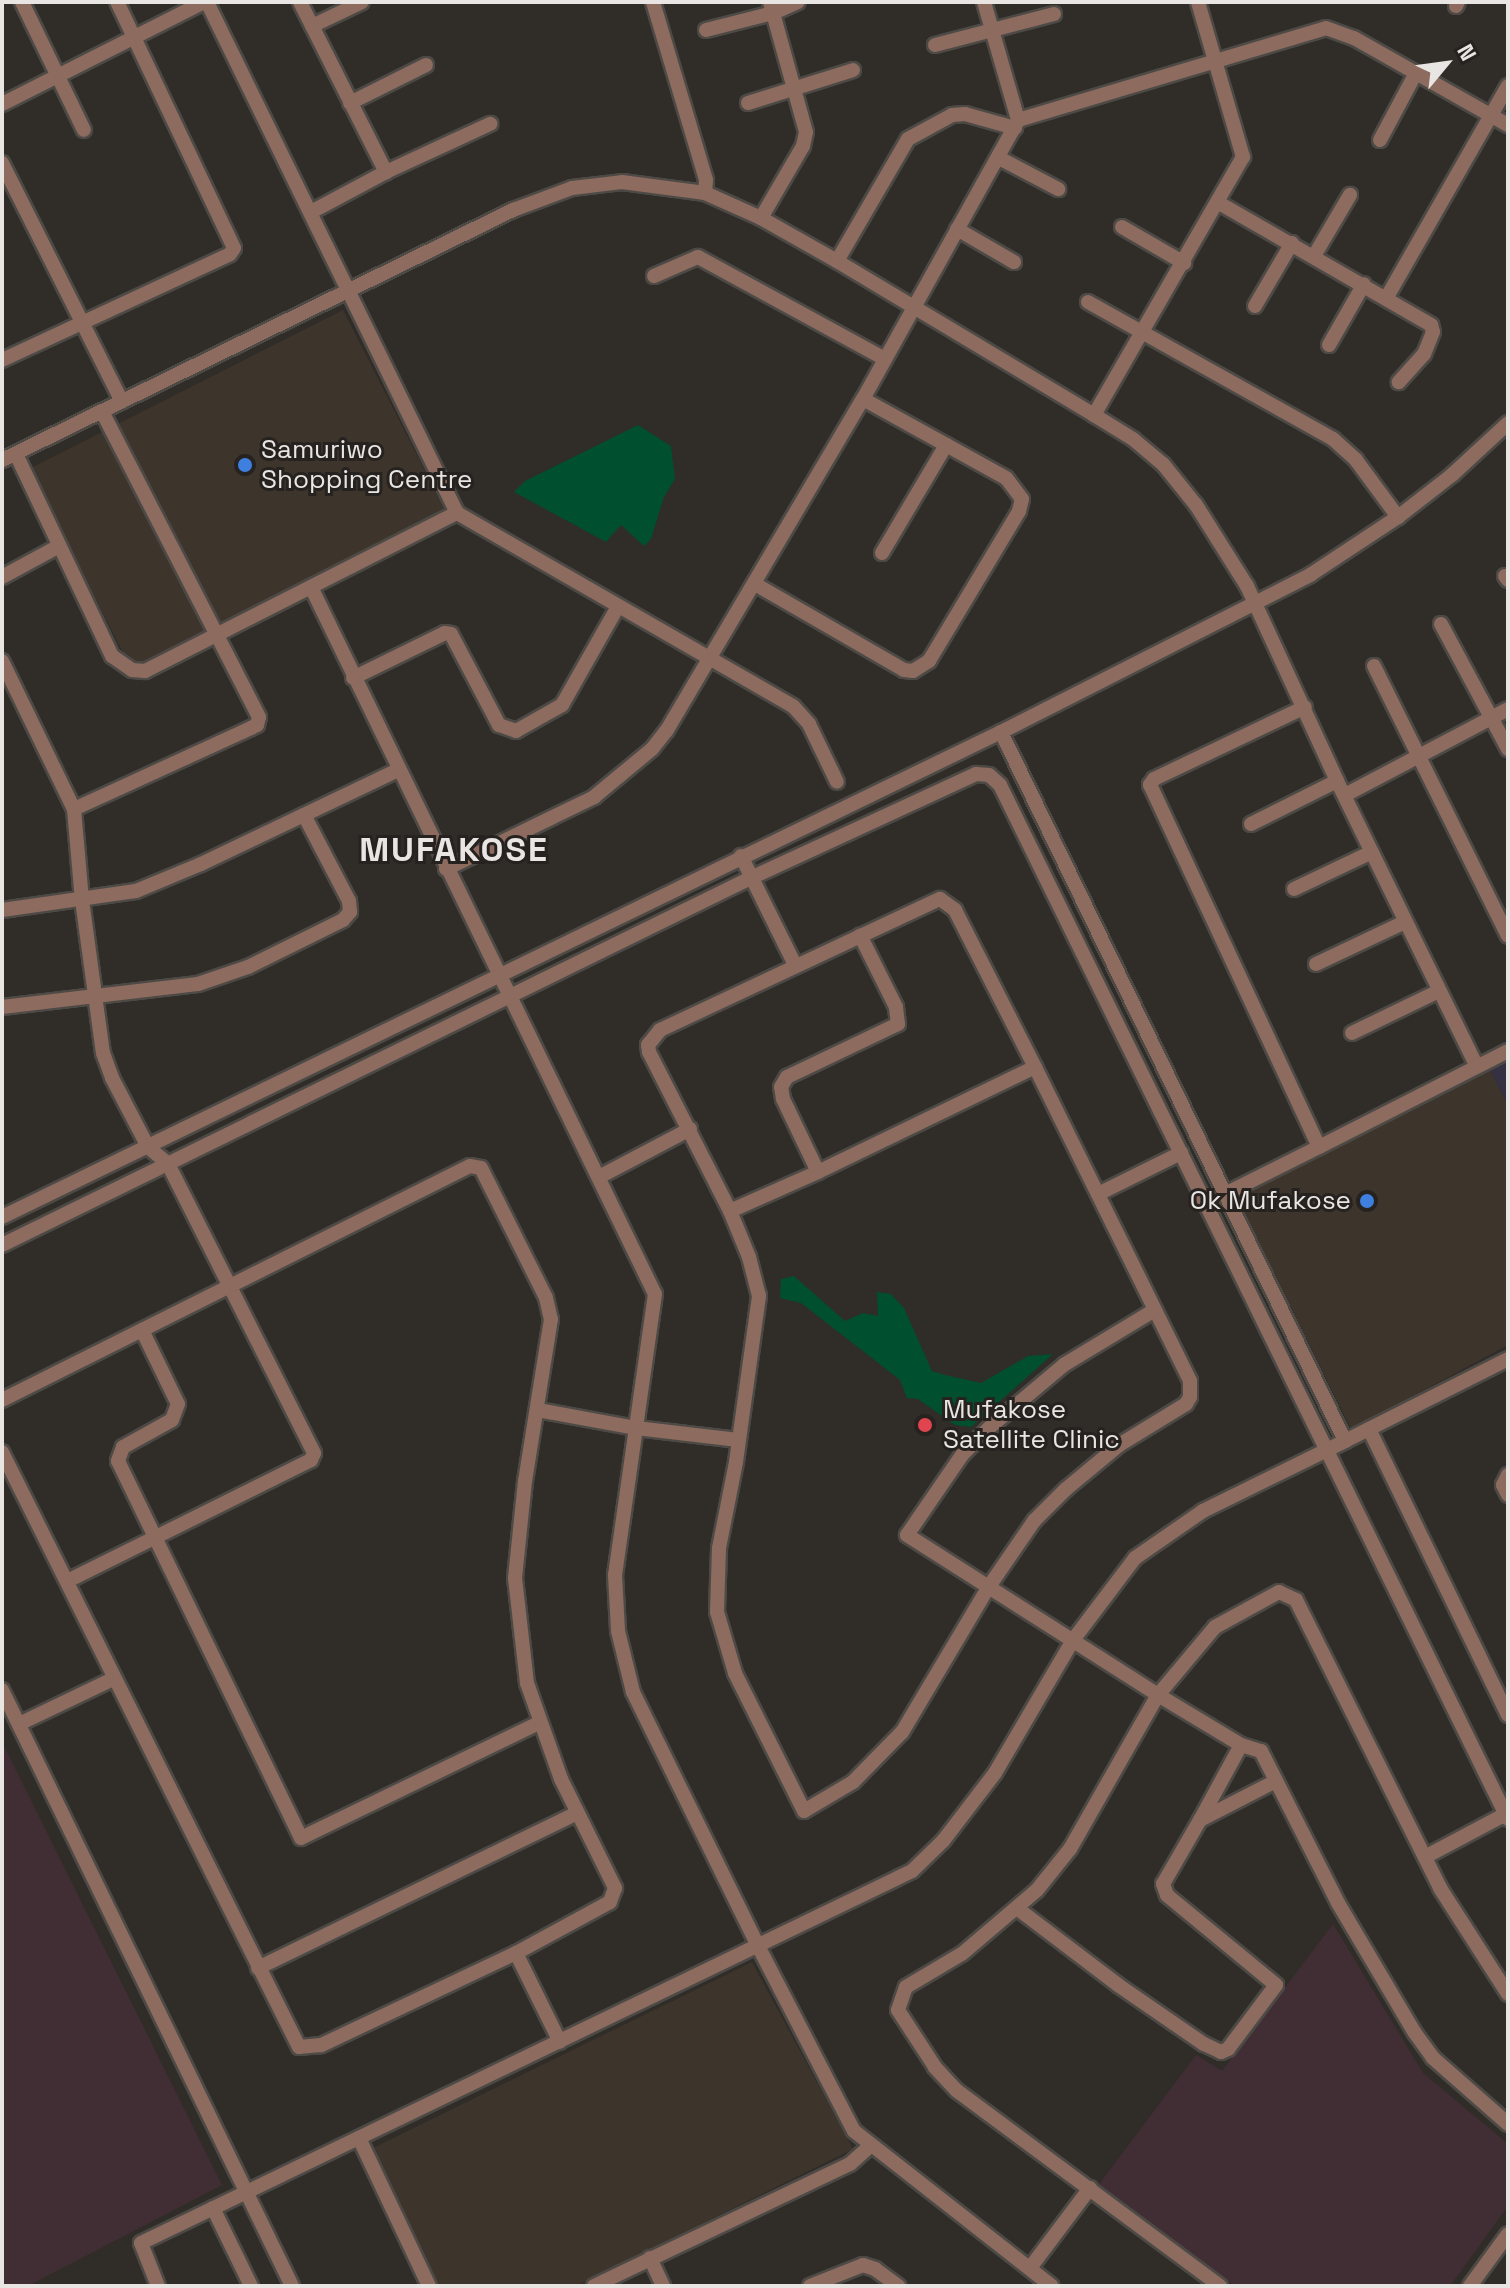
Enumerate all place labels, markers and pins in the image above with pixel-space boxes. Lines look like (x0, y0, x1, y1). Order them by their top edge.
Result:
place label: Samuriwo Shopping Centre (261, 434, 472, 496)
marker: Samuriwo Shopping Centre (236, 456, 254, 474)
place label: Ok Mufakose (1190, 1185, 1351, 1217)
marker: Ok Mufakose (1358, 1192, 1376, 1210)
place label: Mufakose Satellite Clinic (943, 1394, 1120, 1456)
marker: Mufakose Satellite Clinic (914, 1414, 936, 1436)

